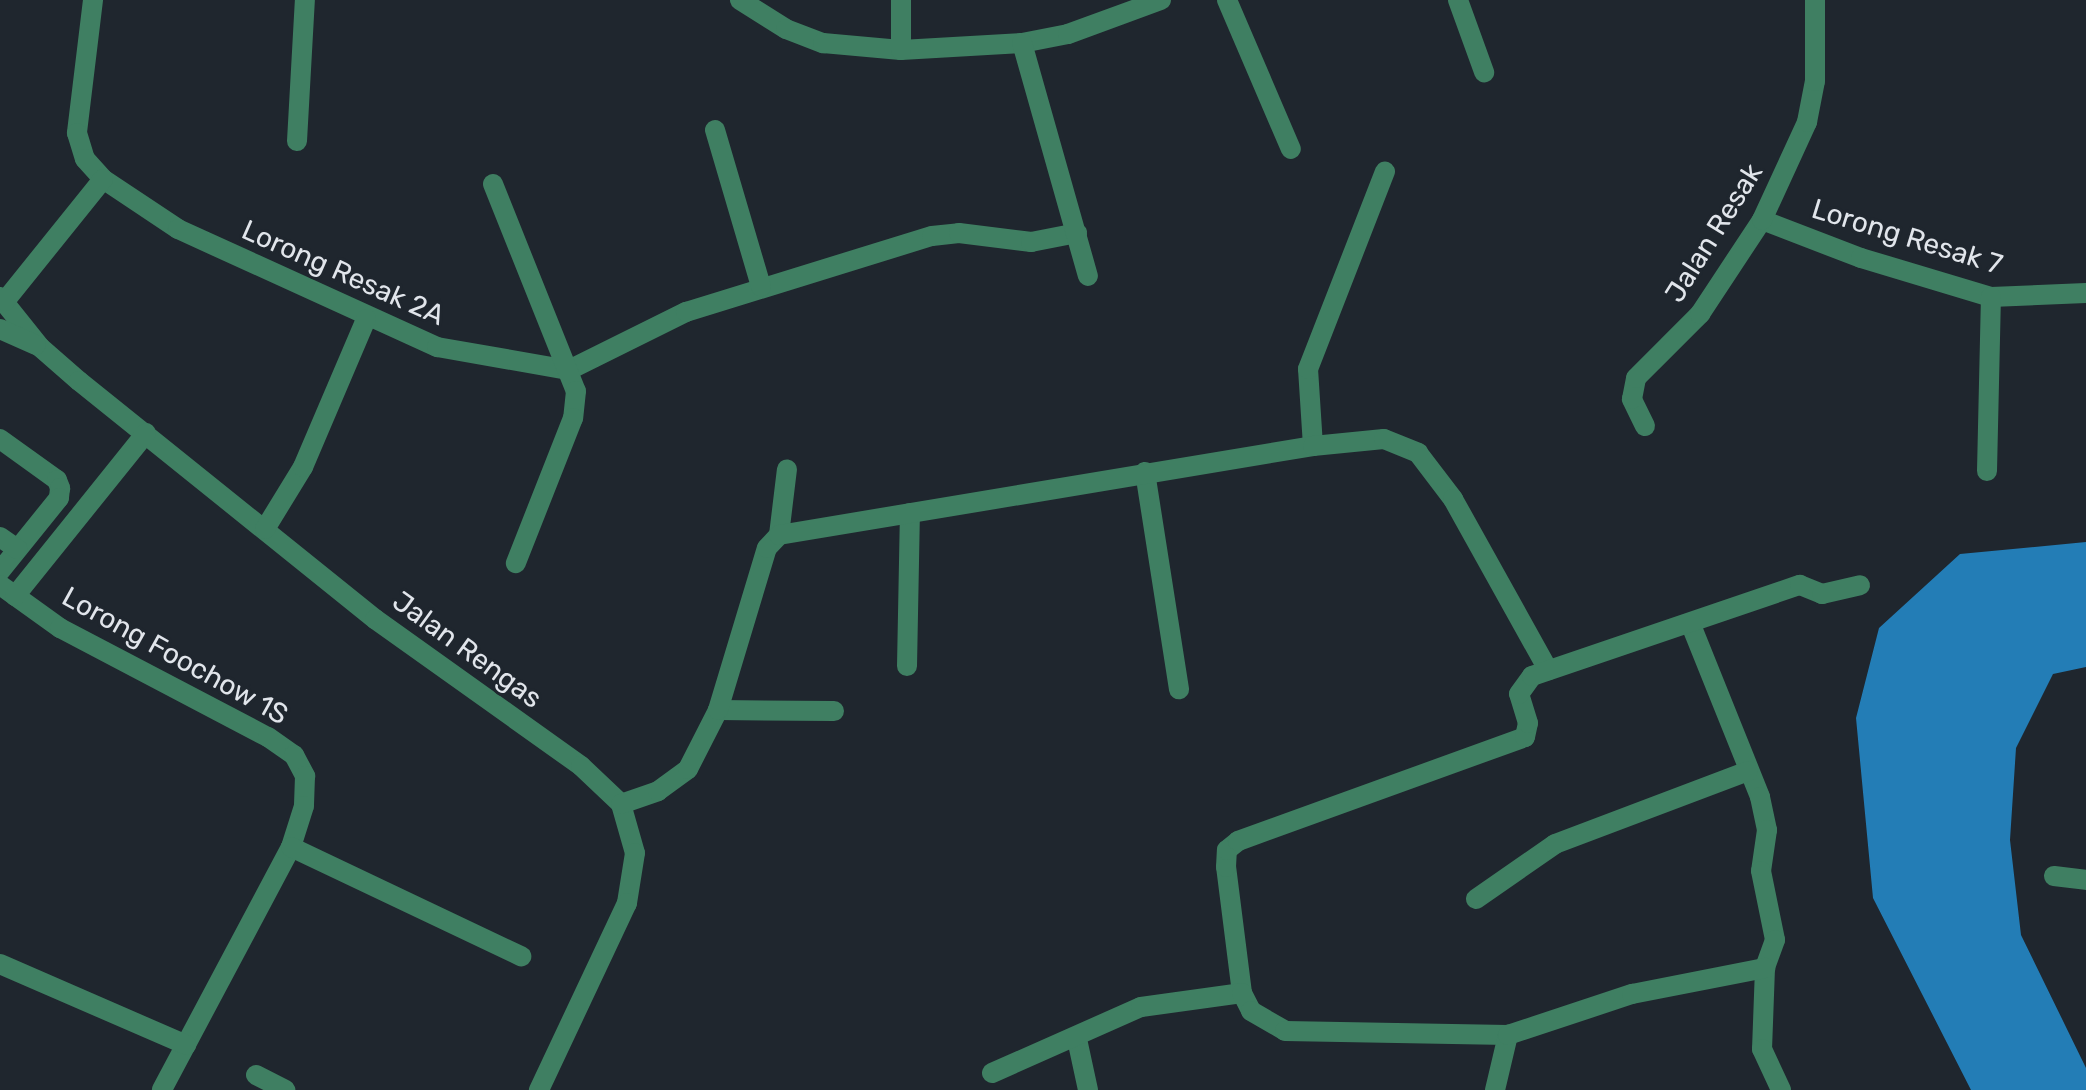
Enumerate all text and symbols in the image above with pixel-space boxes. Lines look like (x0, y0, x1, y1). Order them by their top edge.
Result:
street label: Jalan Resak (1658, 157, 1770, 309)
street label: Lorong Resak 7 (1808, 192, 2006, 282)
street label: Lorong Resak 2A (236, 213, 450, 333)
street label: Lorong Foochow 1S (56, 580, 294, 732)
street label: Jalan Rengas (386, 585, 548, 715)

